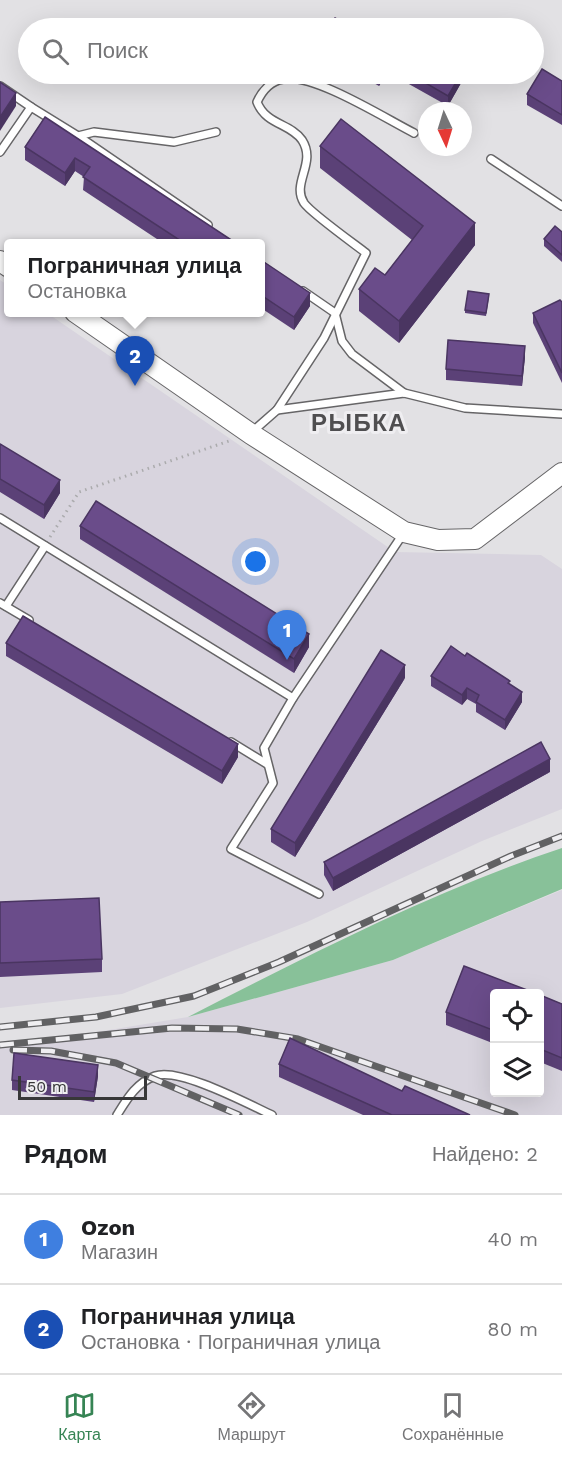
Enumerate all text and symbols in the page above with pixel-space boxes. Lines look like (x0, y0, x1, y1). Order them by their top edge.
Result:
search box (18, 18, 544, 84)
icon: search (39, 35, 72, 68)
text: Поиск (87, 38, 148, 63)
north arrow (418, 102, 472, 156)
popup (4, 239, 265, 317)
text: Пограничная улица (28, 253, 241, 278)
text: Остановка (28, 279, 126, 303)
pin: 2 (116, 336, 154, 386)
district label: РЫБКА (311, 409, 407, 437)
your location (241, 547, 270, 576)
pin: 1 (268, 610, 306, 660)
map controls (490, 989, 544, 1097)
button: locate (490, 989, 544, 1043)
button: layers (490, 1043, 544, 1097)
scale bar (18, 1073, 147, 1100)
text: 50 m (27, 1077, 67, 1096)
text: Рядом (24, 1139, 107, 1169)
text: Найдено: 2 (432, 1142, 538, 1166)
text: Ozon (81, 1215, 135, 1240)
text: 1 (39, 1227, 48, 1251)
text: 40 m (487, 1227, 538, 1251)
text: Магазин (81, 1240, 158, 1264)
text: Пограничная улица (81, 1304, 295, 1329)
text: 2 (38, 1317, 49, 1341)
text: 80 m (487, 1317, 538, 1341)
text: Остановка · Пограничная улица (81, 1330, 380, 1354)
tab: Карта (58, 1389, 101, 1444)
tab: Маршрут (217, 1389, 286, 1444)
tab: Сохранённые (402, 1389, 504, 1444)

